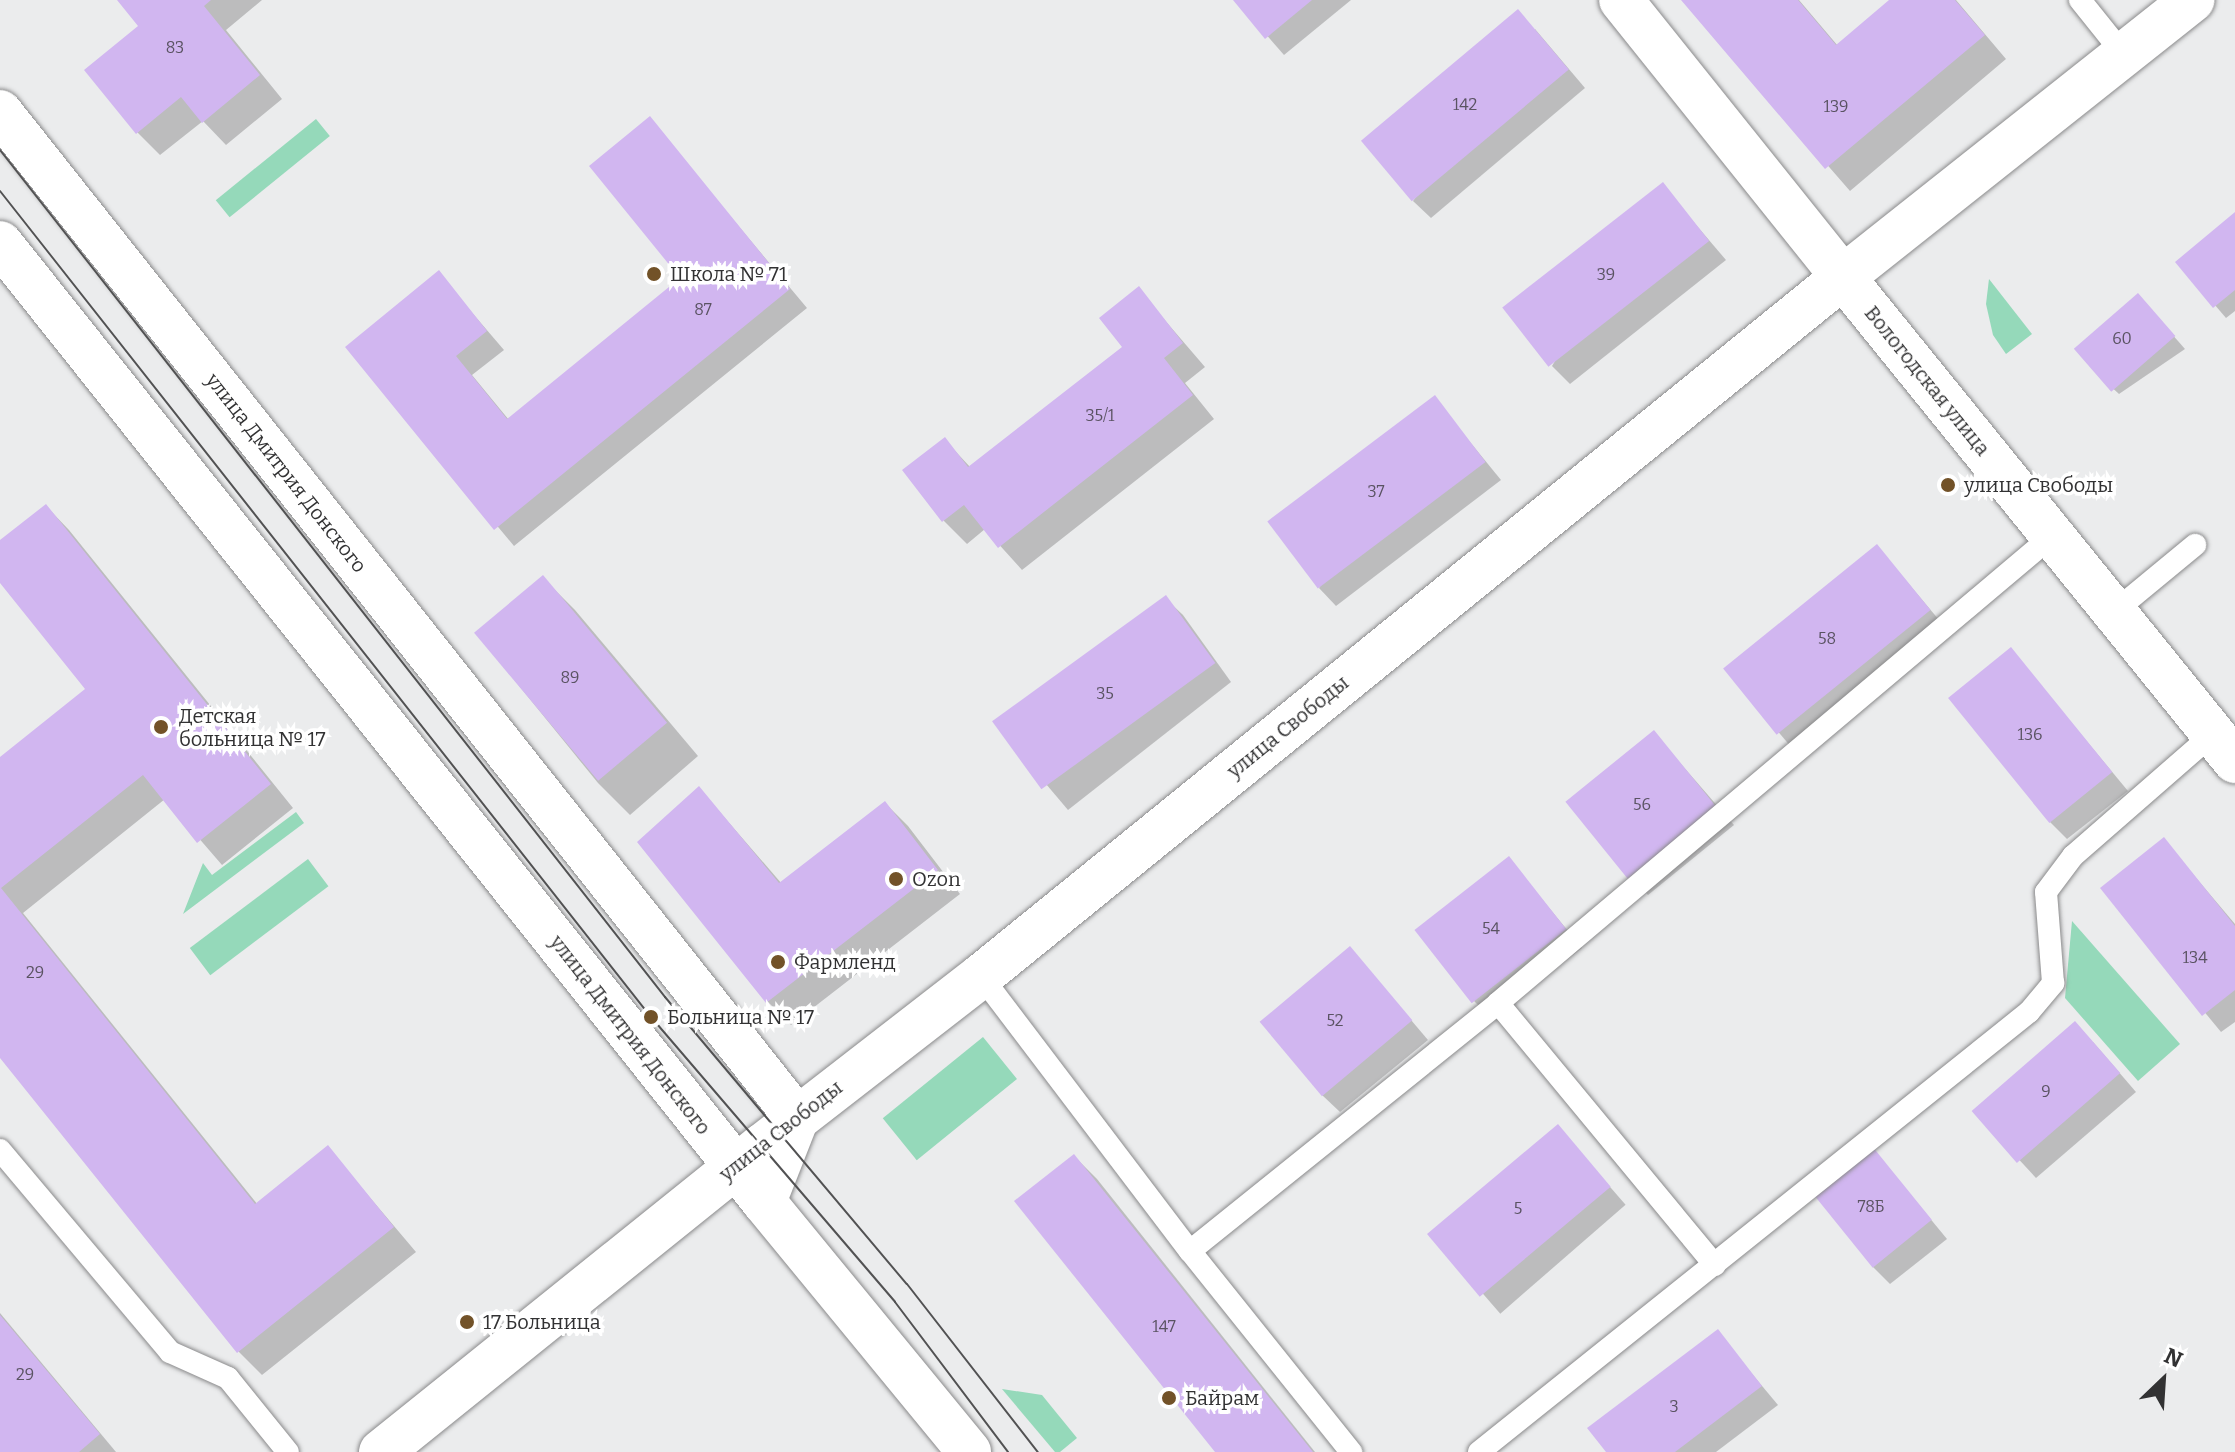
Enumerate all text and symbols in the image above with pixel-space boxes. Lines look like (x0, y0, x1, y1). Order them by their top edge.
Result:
house number: 83 (166, 38, 184, 58)
house number: 142 (1453, 95, 1477, 115)
house number: 139 (1824, 97, 1848, 117)
place label: Школа № 71 (670, 262, 787, 286)
marker: Школа № 71 (645, 265, 663, 283)
house number: 39 (1597, 265, 1615, 285)
house number: 87 (694, 300, 712, 320)
street label: Вологодская улица (1859, 301, 1995, 461)
house number: 60 (2112, 329, 2132, 349)
street label: улица Дмитрия Донского (201, 369, 371, 577)
house number: 35/1 (1085, 406, 1115, 426)
place label: улица Свободы (1964, 473, 2113, 497)
marker: улица Свободы (1939, 476, 1957, 494)
house number: 37 (1367, 482, 1385, 502)
house number: 58 (1818, 629, 1836, 649)
house number: 89 (561, 668, 579, 688)
street label: улица Свободы (1223, 671, 1353, 783)
house number: 35 (1096, 684, 1114, 704)
place label: Детская больница № 17 (179, 704, 325, 751)
marker: Детская больница № 17 (150, 716, 172, 738)
house number: 136 (2017, 725, 2043, 745)
house number: 56 (1633, 795, 1651, 815)
place label: Ozon (912, 867, 961, 891)
marker: Ozon (887, 870, 905, 888)
house number: 54 (1482, 919, 1500, 939)
street label: улица Дмитрия Донского (545, 931, 715, 1139)
house number: 134 (2183, 948, 2207, 968)
place label: Фармленд (794, 950, 896, 974)
marker: Фармленд (769, 953, 787, 971)
house number: 29 (26, 963, 44, 983)
place label: Больница № 17 (667, 1005, 814, 1029)
marker: Больница № 17 (642, 1008, 660, 1026)
house number: 52 (1327, 1011, 1343, 1031)
street label: улица Свободы (715, 1076, 847, 1186)
house number: 9 (2041, 1082, 2051, 1102)
house number: 78Б (1858, 1197, 1884, 1217)
house number: 5 (1514, 1199, 1522, 1219)
place label: 17 Больница (483, 1310, 601, 1334)
marker: 17 Больница (458, 1313, 476, 1331)
house number: 147 (1152, 1317, 1176, 1337)
north arrow (2123, 1340, 2203, 1420)
text: N (2160, 1342, 2187, 1374)
house number: 29 (16, 1365, 34, 1385)
place label: Байрам (1185, 1386, 1259, 1410)
marker: Байрам (1160, 1389, 1178, 1407)
house number: 3 (1669, 1397, 1679, 1417)

